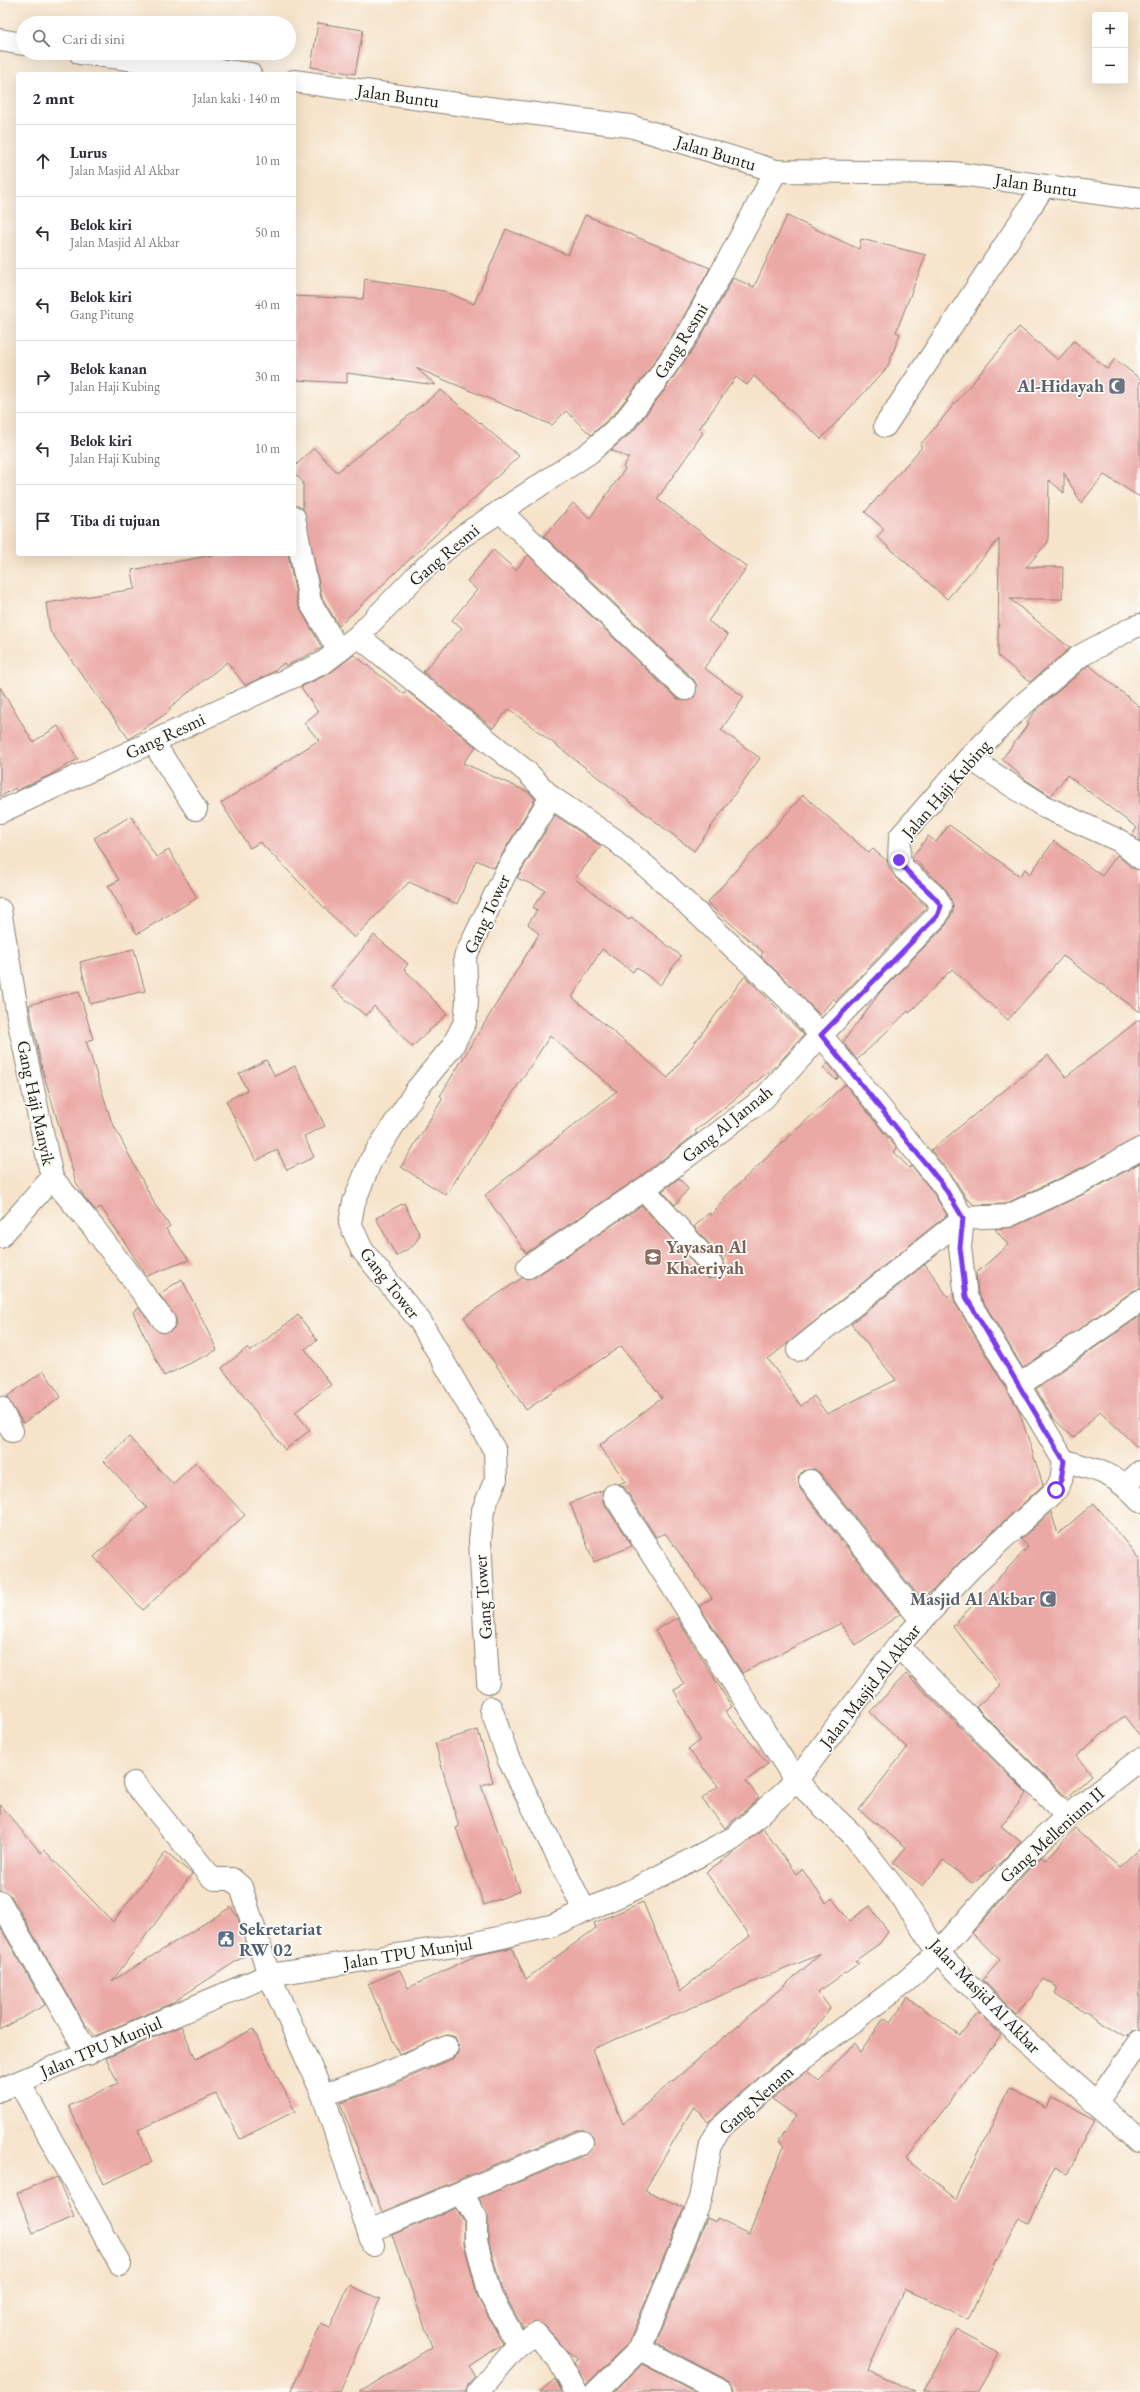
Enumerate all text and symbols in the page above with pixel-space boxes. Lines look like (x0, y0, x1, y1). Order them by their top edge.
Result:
map controls (1092, 12, 1128, 84)
button: + (1092, 12, 1128, 48)
search box (16, 16, 296, 60)
icon: search (30, 27, 52, 49)
text: Cari di sini (62, 29, 125, 48)
button: − (1092, 48, 1128, 84)
street label: Jalan Buntu (354, 78, 441, 113)
text: 2 mnt (32, 87, 74, 109)
text: Jalan kaki · 140 m (193, 90, 280, 107)
street label: Jalan Buntu (671, 129, 759, 176)
text: Lurus (70, 143, 107, 162)
icon: ahead (32, 150, 54, 172)
text: 10 m (255, 152, 280, 169)
text: Jalan Masjid Al Akbar (70, 162, 179, 179)
street label: Jalan Buntu (992, 167, 1079, 202)
text: Belok kiri (70, 215, 132, 234)
icon: left (32, 222, 54, 244)
text: 50 m (255, 224, 280, 241)
text: Jalan Masjid Al Akbar (70, 234, 179, 251)
text: Belok kiri (70, 287, 132, 306)
icon: left (32, 294, 54, 316)
text: 40 m (255, 296, 280, 313)
street label: Gang Resmi (648, 298, 713, 383)
text: Gang Pitung (70, 306, 134, 323)
text: Belok kanan (70, 359, 147, 378)
icon: right (32, 366, 54, 388)
text: 30 m (255, 368, 280, 385)
place label: Al-Hidayah (1016, 374, 1104, 397)
mosque icon: Al-Hidayah (1107, 376, 1127, 396)
text: Jalan Haji Kubing (70, 378, 160, 395)
text: Belok kiri (70, 431, 132, 450)
icon: left (32, 438, 54, 460)
text: 10 m (255, 440, 280, 457)
text: Jalan Haji Kubing (70, 450, 160, 467)
icon: arrive (32, 510, 54, 532)
text: Tiba di tujuan (70, 511, 160, 530)
street label: Gang Resmi (404, 518, 484, 591)
street label: Gang Resmi (121, 707, 209, 764)
street label: Jalan Haji Kubing (895, 734, 995, 845)
route end (890, 851, 908, 869)
street label: Gang Tower (458, 870, 515, 957)
street label: Gang Haji Manyik (12, 1038, 61, 1168)
street label: Gang Al Jannah (677, 1080, 777, 1167)
place label: Yayasan Al Khaeriyah (666, 1235, 747, 1279)
street label: Gang Tower (355, 1242, 426, 1323)
school or university icon: Yayasan Al Khaeriyah (643, 1247, 663, 1267)
route start (1047, 1481, 1065, 1499)
street label: Gang Tower (468, 1554, 497, 1640)
place label: Masjid Al Akbar (910, 1587, 1036, 1610)
mosque icon: Masjid Al Akbar (1038, 1589, 1058, 1609)
street label: Jalan Masjid Al Akbar (813, 1619, 925, 1754)
street label: Gang Mellenium II (995, 1782, 1109, 1888)
place label: Sekretariat RW 02 (239, 1917, 322, 1961)
public building icon: Sekretariat RW 02 (216, 1929, 236, 1949)
street label: Jalan TPU Munjul (340, 1931, 474, 1974)
street label: Jalan Masjid Al Akbar (923, 1932, 1046, 2058)
street label: Jalan TPU Munjul (35, 2011, 165, 2083)
street label: Gang Nenam (713, 2060, 798, 2139)

